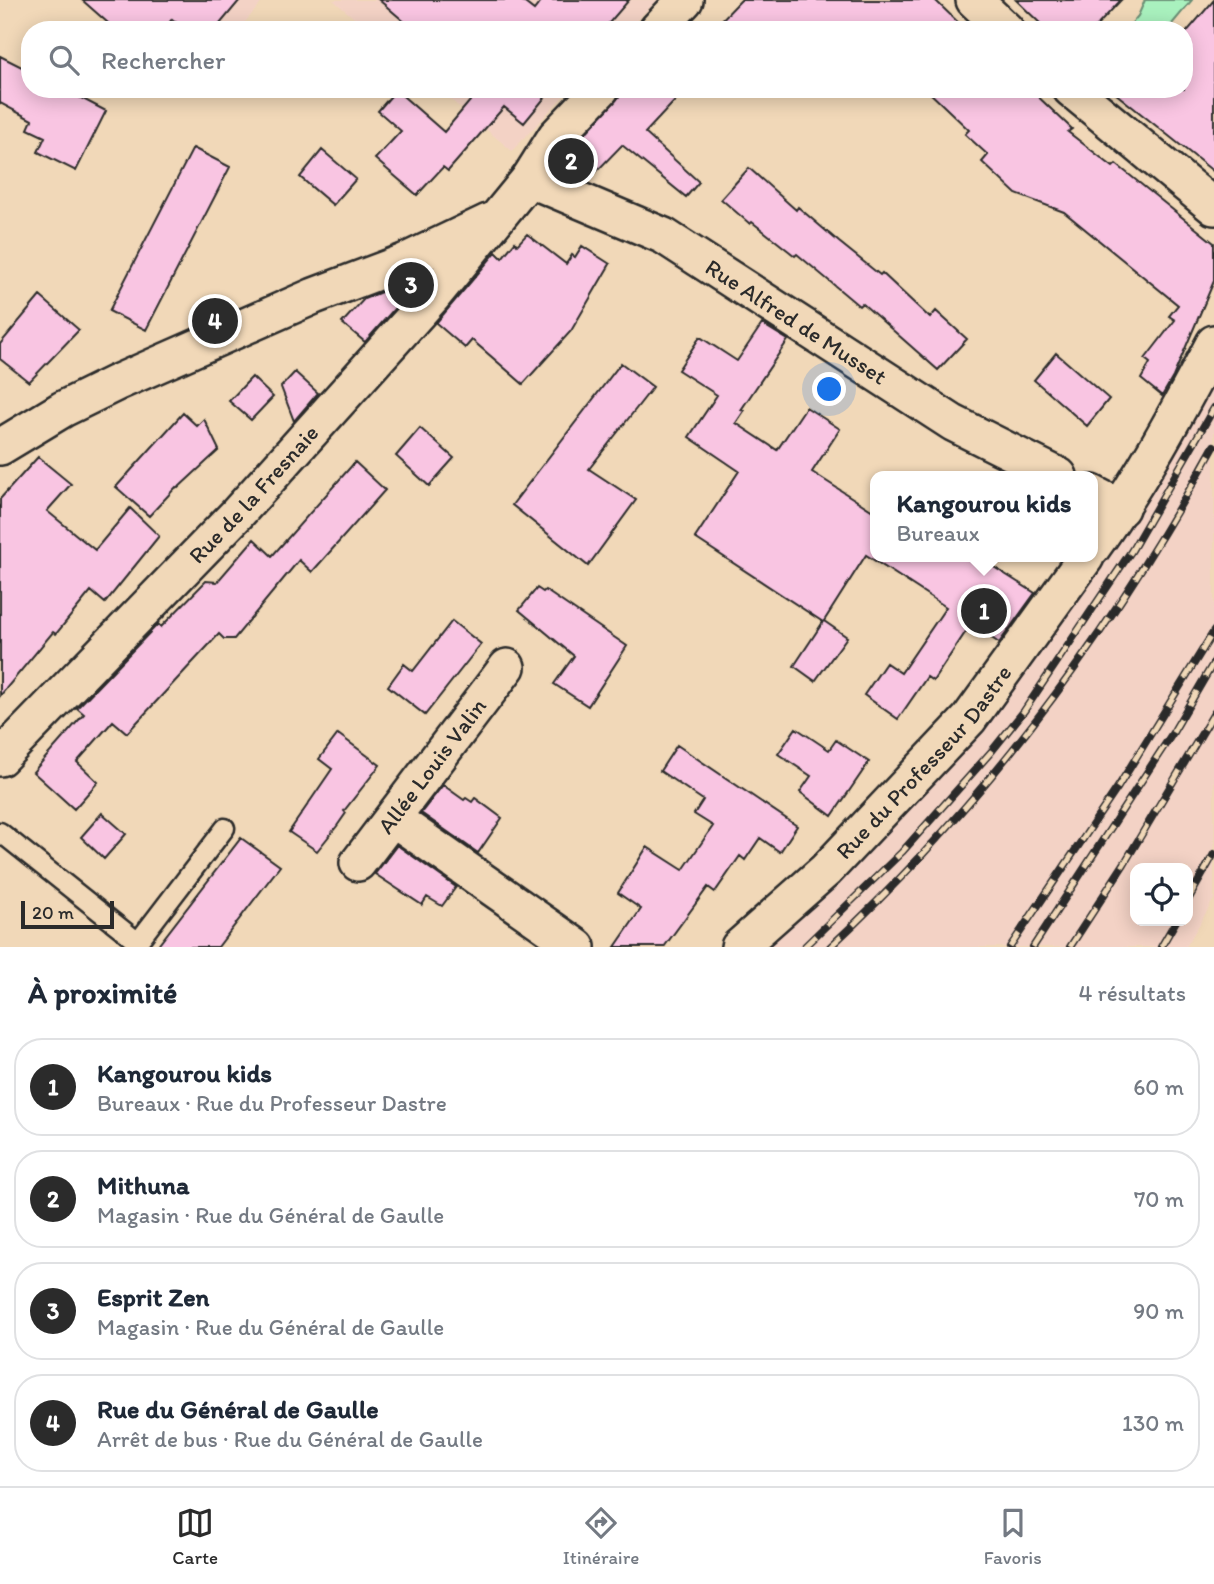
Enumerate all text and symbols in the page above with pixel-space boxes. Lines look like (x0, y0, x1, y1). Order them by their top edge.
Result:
search box (21, 21, 1193, 98)
icon: search (45, 41, 83, 79)
text: Rechercher (101, 44, 225, 76)
pin: 2 (548, 135, 594, 187)
street label: Rue Alfred de Musset (700, 253, 892, 391)
pin: 3 (388, 259, 434, 311)
pin: 4 (192, 295, 238, 347)
your location (812, 372, 846, 406)
street label: Rue de la Fresnaie (183, 419, 324, 569)
popup (870, 471, 1098, 562)
text: Kangourou kids (896, 487, 1072, 519)
text: Bureaux (896, 519, 980, 547)
pin: 1 (961, 585, 1007, 637)
street label: Rue du Professeur Dastre (830, 659, 1017, 865)
street label: Allée Louis Valin (371, 693, 492, 839)
map controls (1130, 863, 1193, 926)
button: locate (1130, 863, 1193, 926)
scale bar (21, 898, 114, 930)
text: 20 m (32, 901, 74, 924)
text: À proximité (28, 974, 177, 1011)
text: 4 résultats (1079, 979, 1186, 1007)
text: Kangourou kids (97, 1057, 272, 1089)
text: 1 (48, 1073, 58, 1101)
text: 60 m (1133, 1073, 1184, 1101)
text: Bureaux · Rue du Professeur Dastre (97, 1089, 447, 1117)
text: Mithuna (97, 1169, 190, 1201)
text: 2 (47, 1185, 59, 1213)
text: 70 m (1134, 1185, 1184, 1213)
text: Magasin · Rue du Général de Gaulle (97, 1201, 444, 1229)
text: Esprit Zen (97, 1281, 209, 1313)
text: 3 (47, 1297, 59, 1325)
text: 90 m (1133, 1297, 1184, 1325)
text: Magasin · Rue du Général de Gaulle (97, 1313, 444, 1341)
text: Rue du Général de Gaulle (97, 1393, 379, 1425)
text: 4 (46, 1409, 60, 1437)
text: 130 m (1122, 1409, 1184, 1437)
text: Arrêt de bus · Rue du Général de Gaulle (97, 1425, 483, 1453)
tab: Carte (172, 1504, 218, 1569)
tab: Itinéraire (563, 1504, 639, 1569)
tab: Favoris (984, 1504, 1042, 1569)

